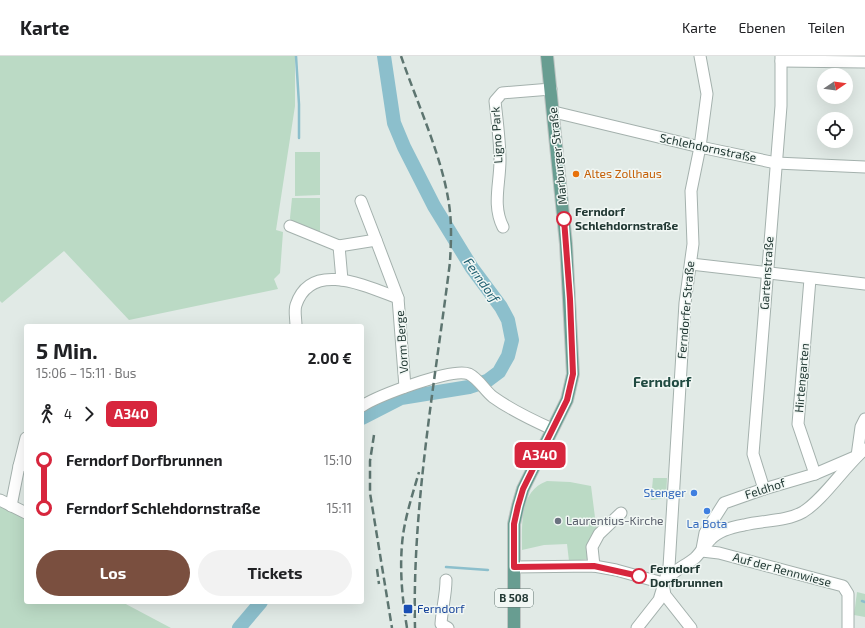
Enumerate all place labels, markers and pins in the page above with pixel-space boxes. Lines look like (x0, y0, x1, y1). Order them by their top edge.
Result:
place label: Altes Zollhaus (584, 166, 662, 180)
marker: Altes Zollhaus (571, 169, 581, 179)
place label: Ferndorf Schlehdornstraße (575, 204, 679, 232)
marker: Ferndorf Schlehdornstraße (556, 211, 572, 227)
place label: Stenger (643, 485, 686, 499)
marker: Stenger (689, 488, 699, 498)
marker: La Bota (702, 506, 712, 516)
place label: Laurentius-Kirche (566, 513, 664, 527)
marker: Laurentius-Kirche (553, 516, 563, 526)
place label: La Bota (687, 516, 727, 530)
place label: Ferndorf Dorfbrunnen (650, 561, 723, 589)
marker: Ferndorf Dorfbrunnen (631, 568, 647, 584)
place label: Ferndorf (417, 601, 465, 615)
marker: Ferndorf (402, 603, 414, 615)

